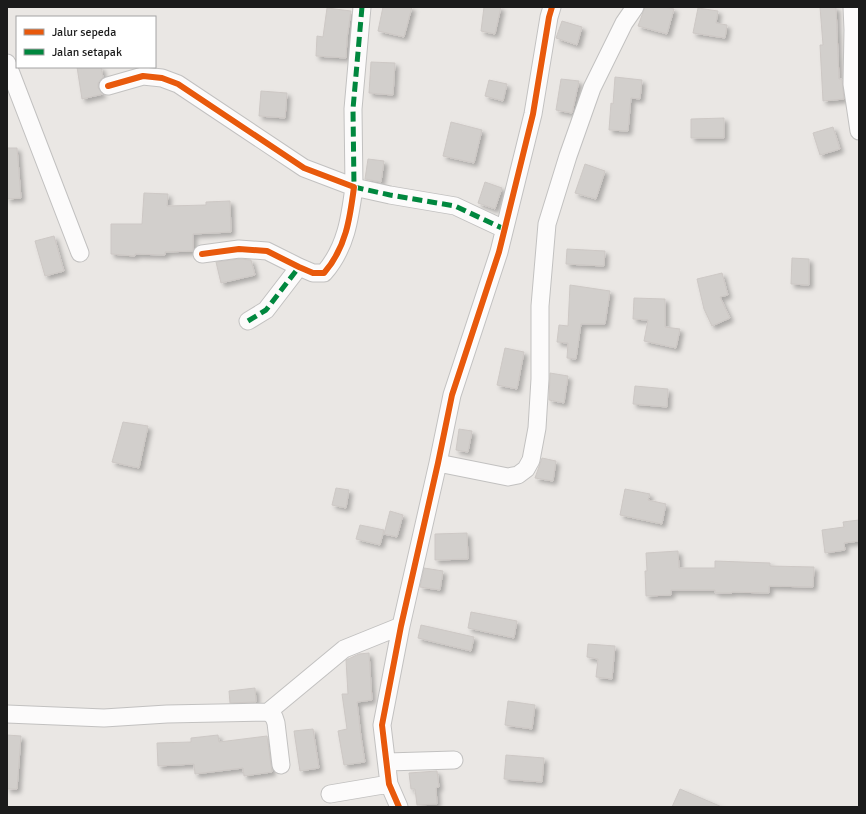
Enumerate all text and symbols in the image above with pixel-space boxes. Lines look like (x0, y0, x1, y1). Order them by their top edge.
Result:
legend (16, 16, 156, 68)
text: Jalur sepeda (52, 25, 116, 40)
text: Jalan setapak (52, 45, 122, 60)

